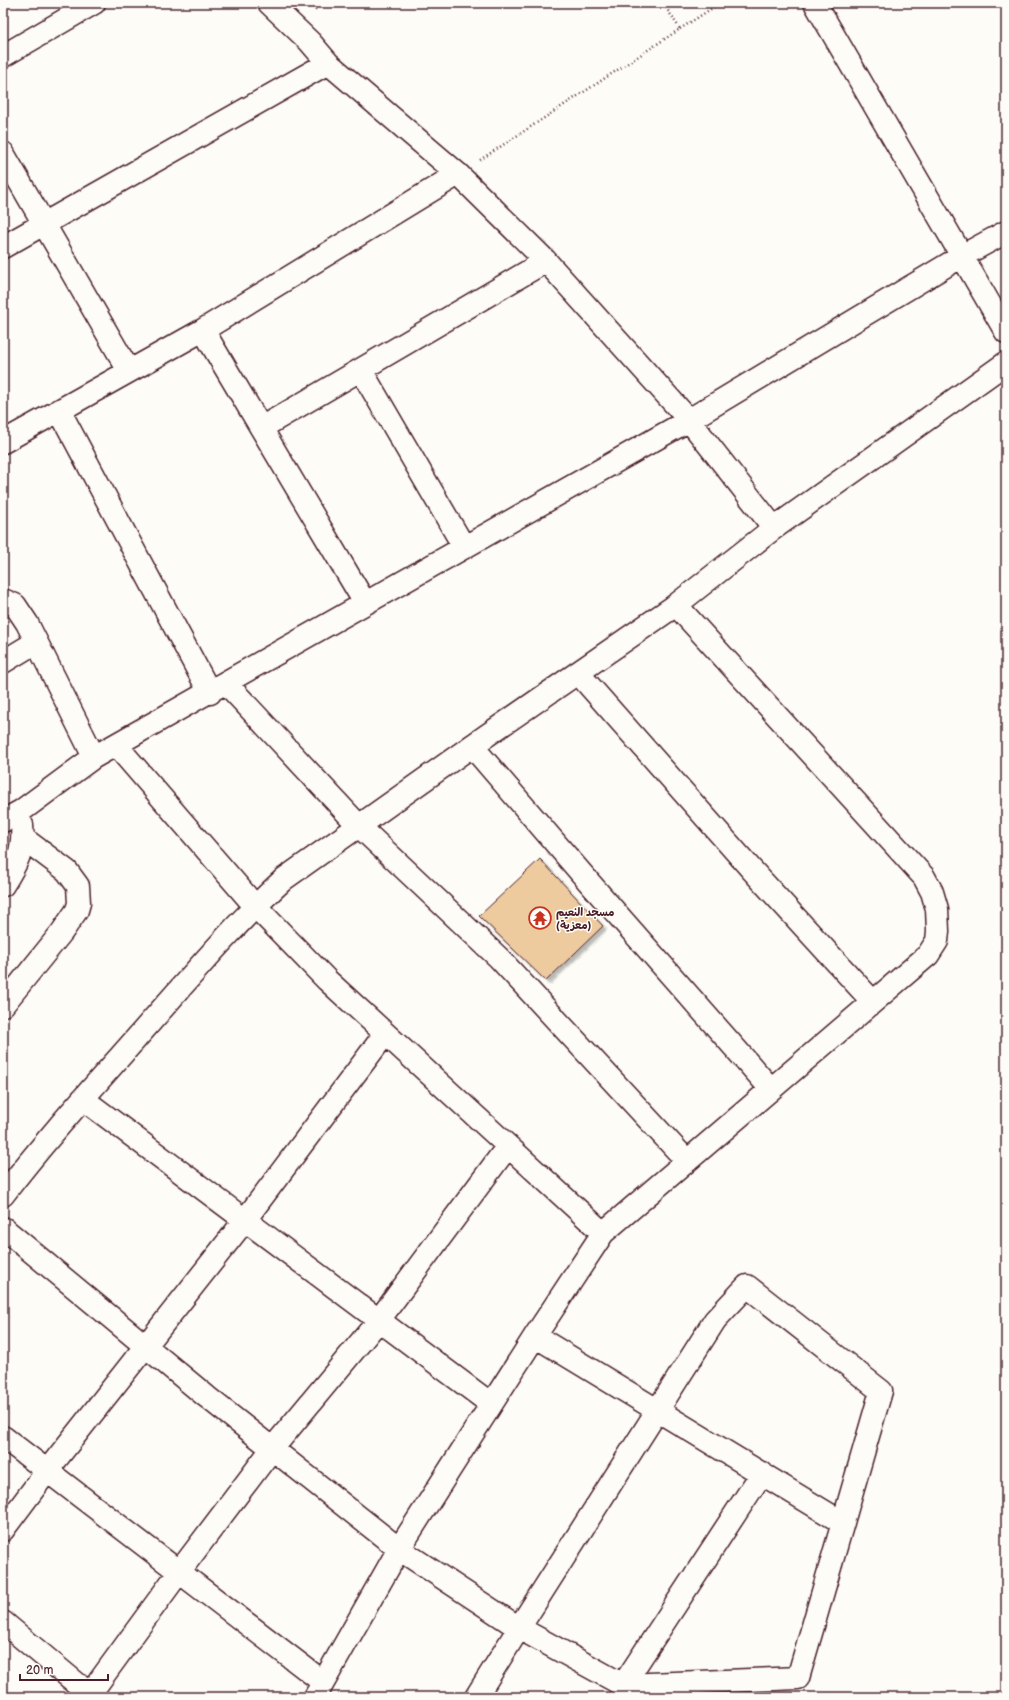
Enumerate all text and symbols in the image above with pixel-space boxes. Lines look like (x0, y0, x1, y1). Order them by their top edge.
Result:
temple icon: مسجد النعيم (معزية) (527, 905, 553, 931)
place label: مسجد النعيم (معزية) (556, 906, 614, 932)
scale bar (20, 1656, 108, 1682)
text: 20 m (26, 1663, 53, 1678)

